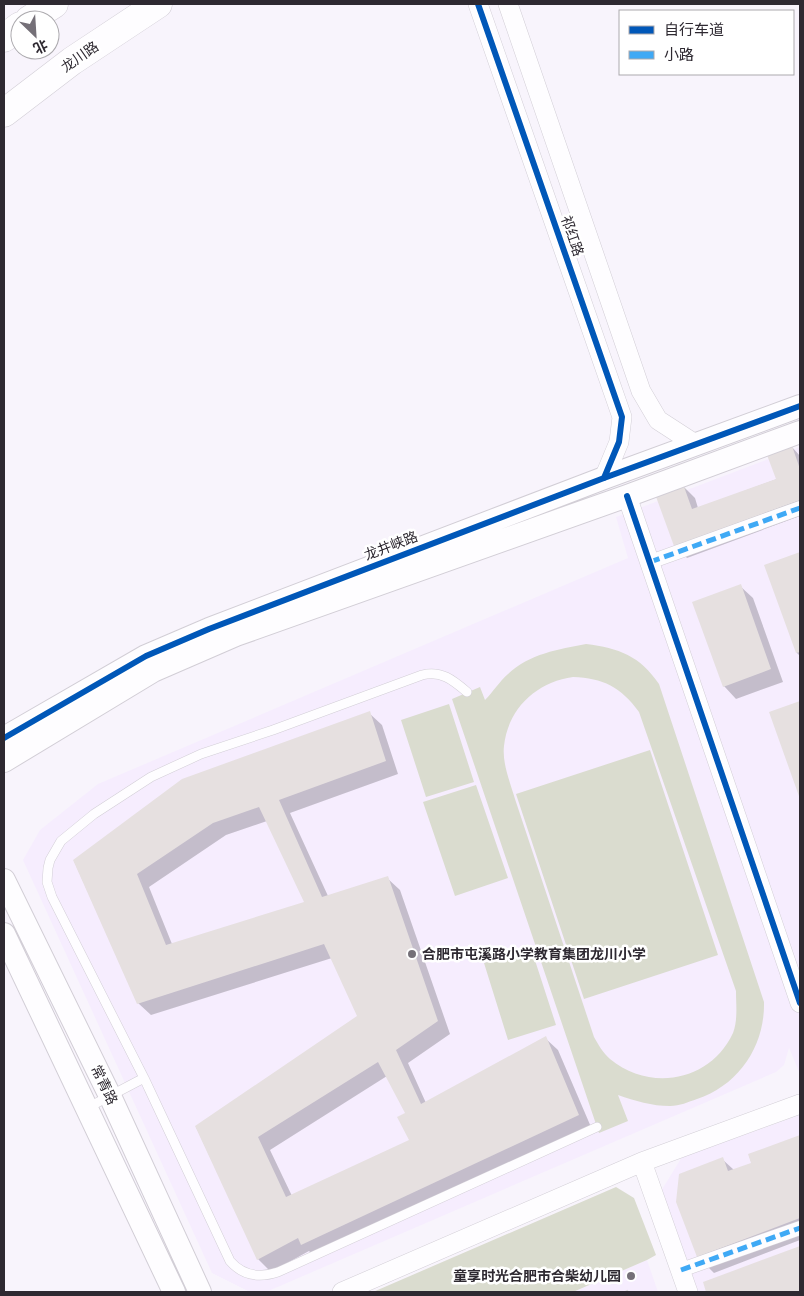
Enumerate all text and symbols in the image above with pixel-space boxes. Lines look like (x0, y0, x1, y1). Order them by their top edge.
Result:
north arrow (10, 10, 60, 60)
legend (619, 10, 794, 75)
text: 自行车道 (664, 21, 724, 39)
text: 北 (30, 36, 50, 57)
street label: 龙川路 (58, 38, 102, 76)
text: 小路 (664, 46, 694, 64)
street label: 祁红路 (557, 213, 587, 259)
street label: 龙井峡路 (362, 528, 420, 564)
place label: 合肥市屯溪路小学教育集团龙川小学 (422, 946, 646, 963)
marker: 合肥市屯溪路小学教育集团龙川小学 (406, 948, 418, 960)
street label: 常青路 (87, 1062, 121, 1108)
place label: 童享时光合肥市合柴幼儿园 (453, 1268, 621, 1285)
marker: 童享时光合肥市合柴幼儿园 (625, 1270, 637, 1282)

